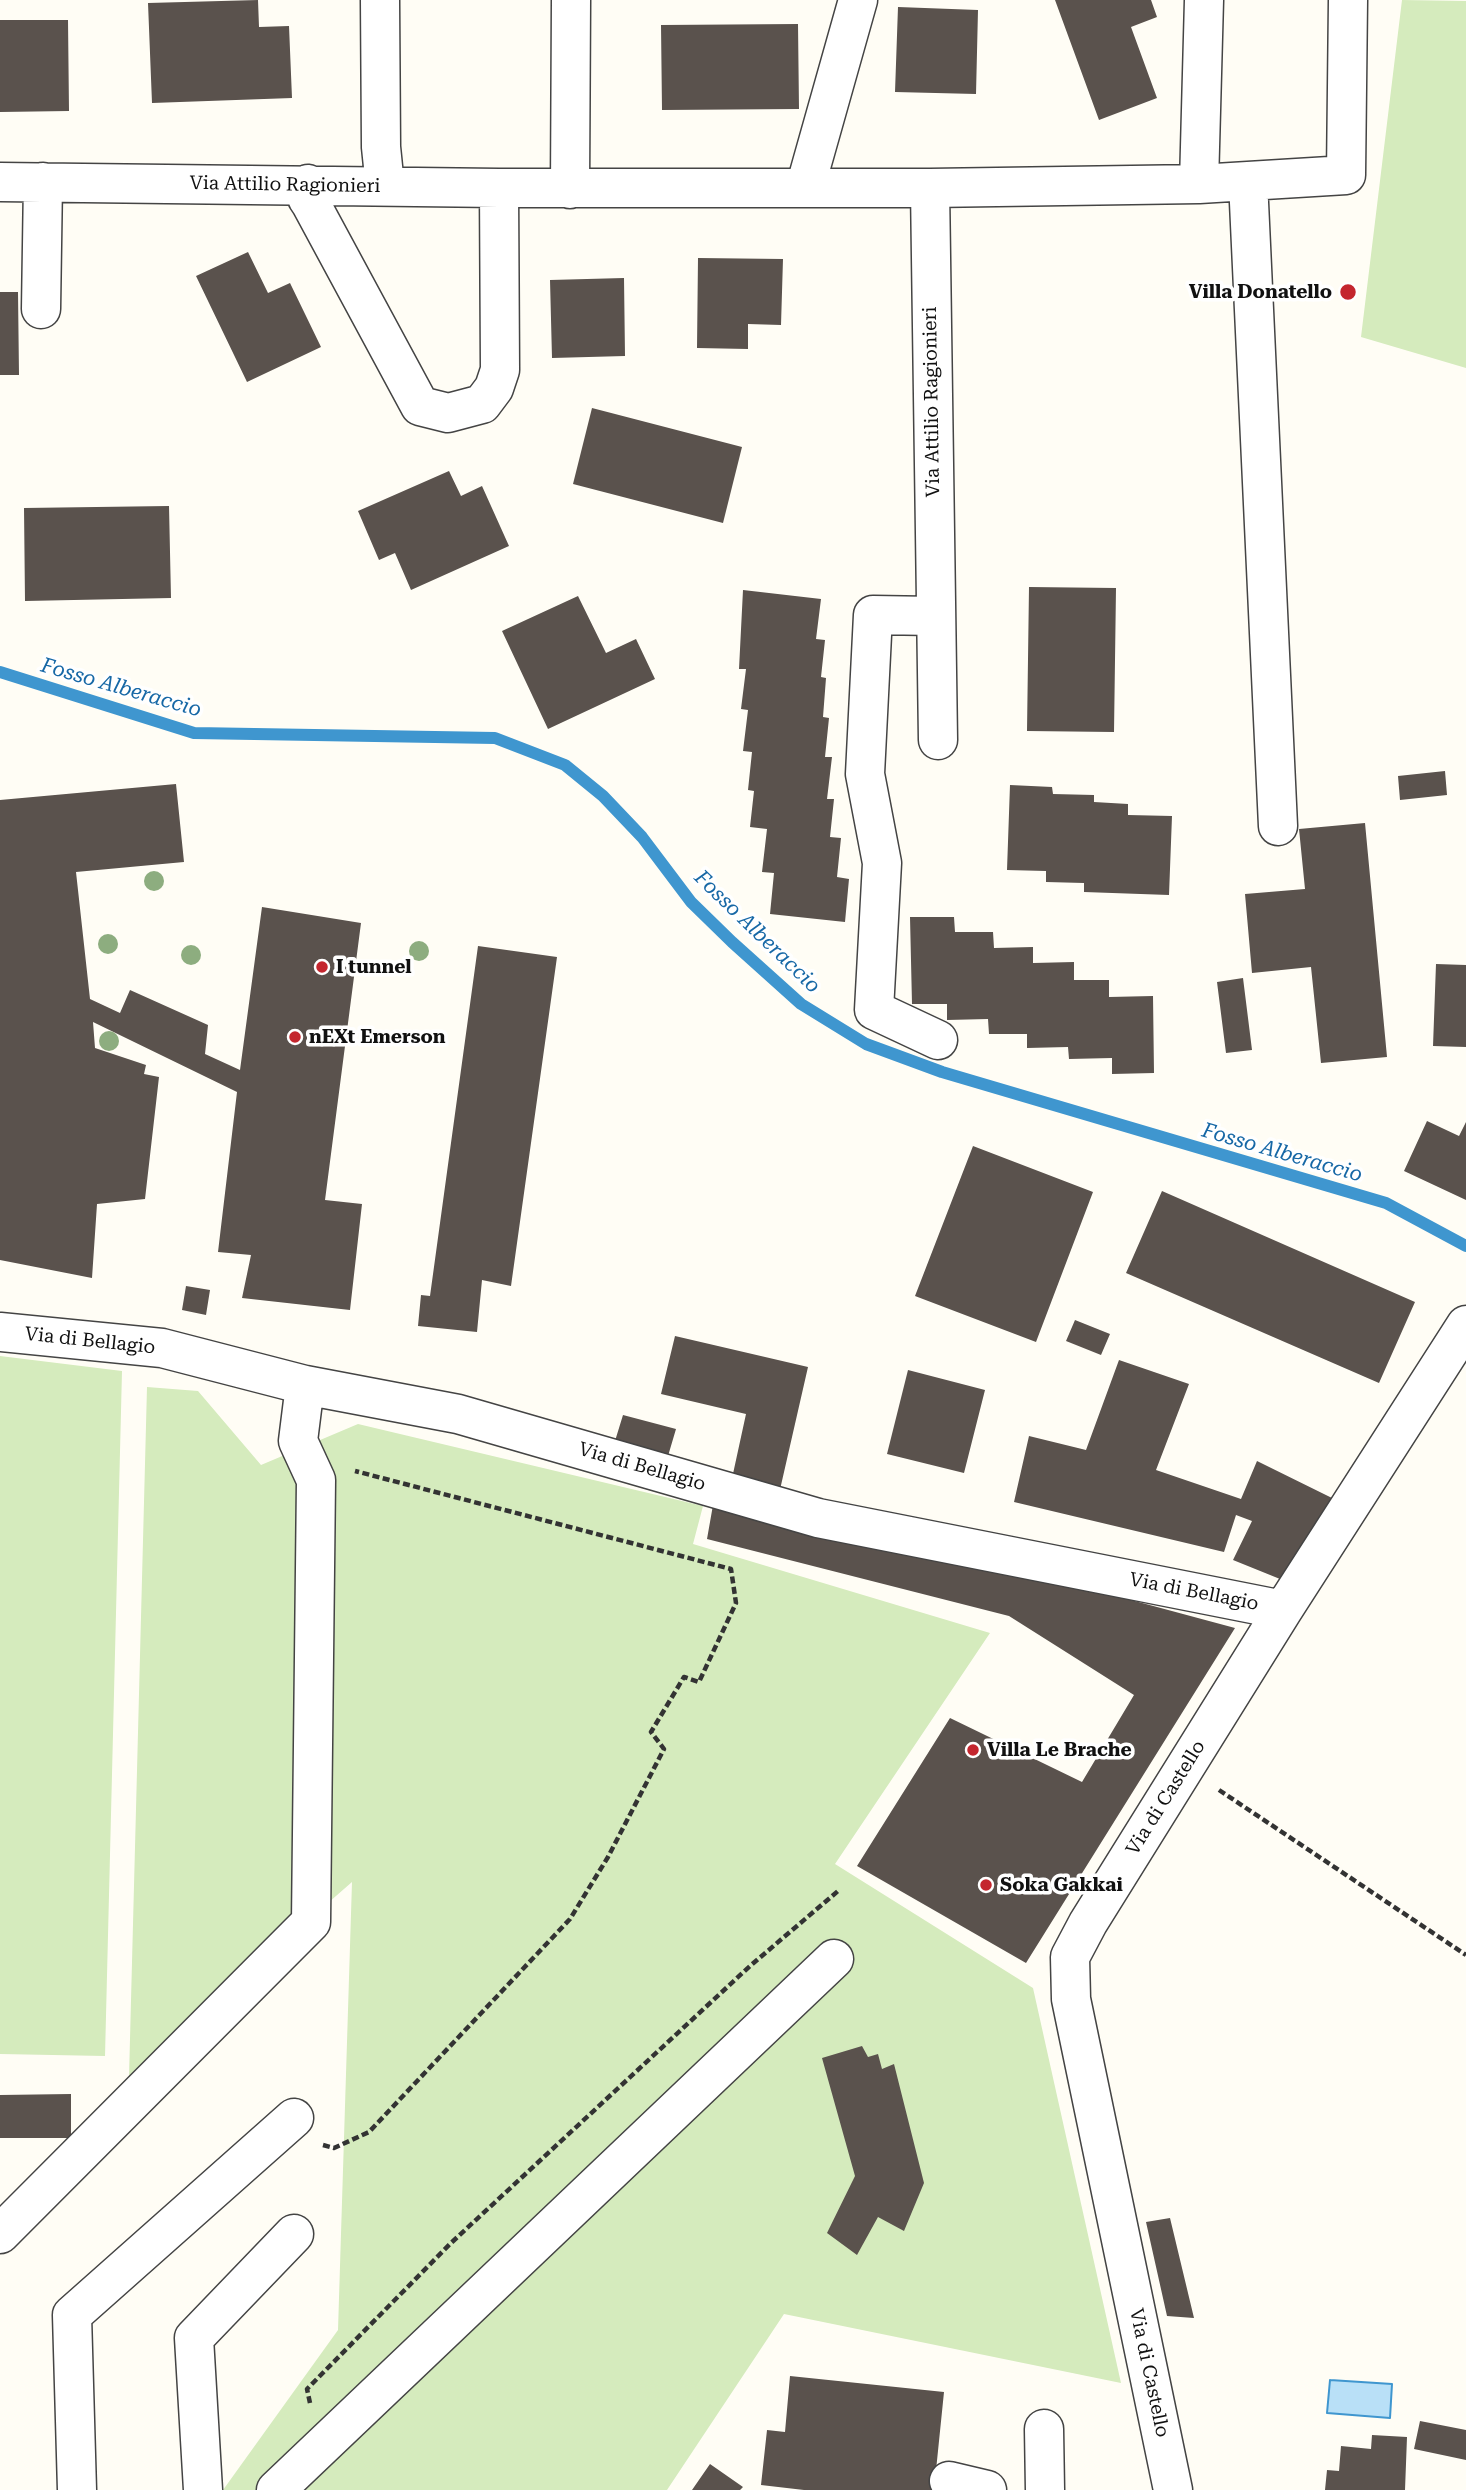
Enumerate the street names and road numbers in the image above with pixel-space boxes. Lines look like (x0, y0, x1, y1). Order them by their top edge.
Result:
street label: Via Attilio Ragionieri (189, 172, 381, 198)
street label: Via Attilio Ragionieri (919, 306, 945, 498)
street label: Via di Bellagio (24, 1323, 156, 1359)
street label: Via di Bellagio (576, 1438, 708, 1496)
street label: Via di Bellagio (1127, 1568, 1261, 1616)
street label: Via di Castello (1122, 1736, 1210, 1860)
street label: Via di Castello (1124, 2307, 1174, 2439)

